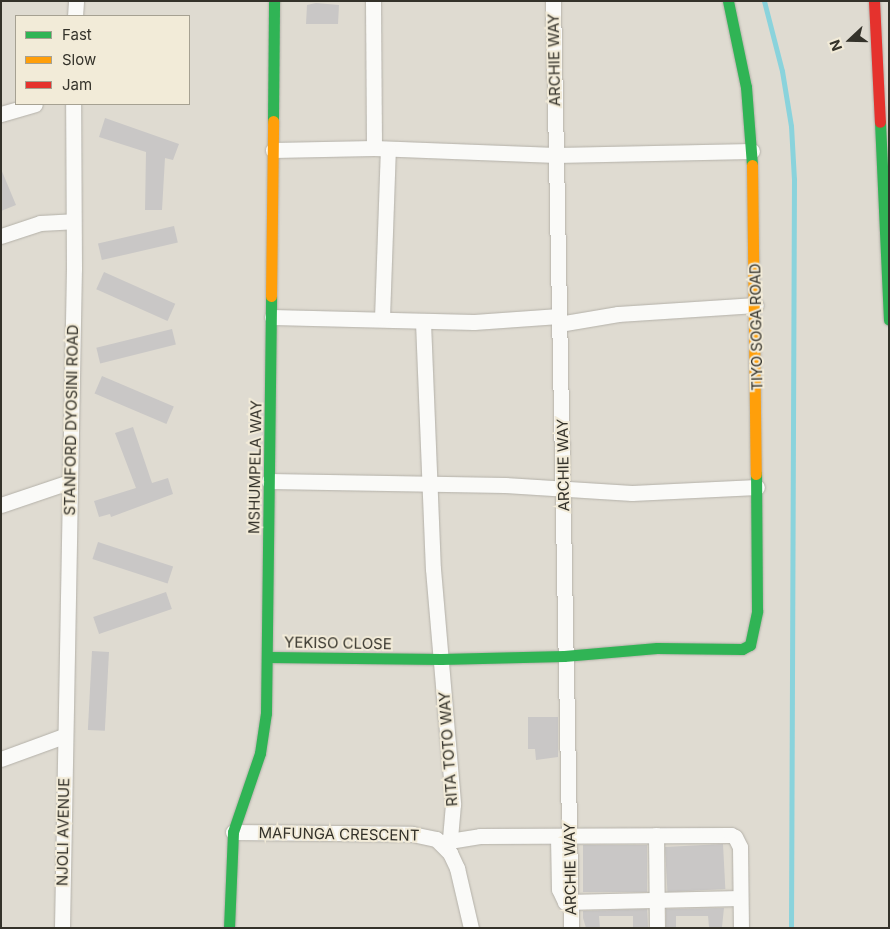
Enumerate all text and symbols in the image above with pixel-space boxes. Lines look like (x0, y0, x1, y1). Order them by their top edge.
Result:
street label: ARCHIE WAY (544, 13, 564, 107)
legend (15, 15, 190, 105)
north arrow (825, 15, 875, 65)
text: Fast (62, 25, 92, 44)
text: N (826, 38, 845, 54)
text: Slow (62, 50, 96, 69)
text: Jam (62, 75, 92, 94)
street label: TIYO SOGA ROAD (746, 263, 766, 391)
street label: STANFORD DYOSINI ROAD (60, 324, 82, 516)
street label: MSHUMPELA WAY (245, 400, 265, 534)
street label: ARCHIE WAY (553, 418, 573, 512)
street label: YEKISO CLOSE (284, 633, 392, 653)
street label: RITA TOTO WAY (435, 691, 461, 807)
street label: NJOLI AVENUE (53, 778, 73, 886)
street label: ARCHIE WAY (560, 822, 580, 916)
street label: MAFUNGA CRESCENT (258, 824, 420, 844)

